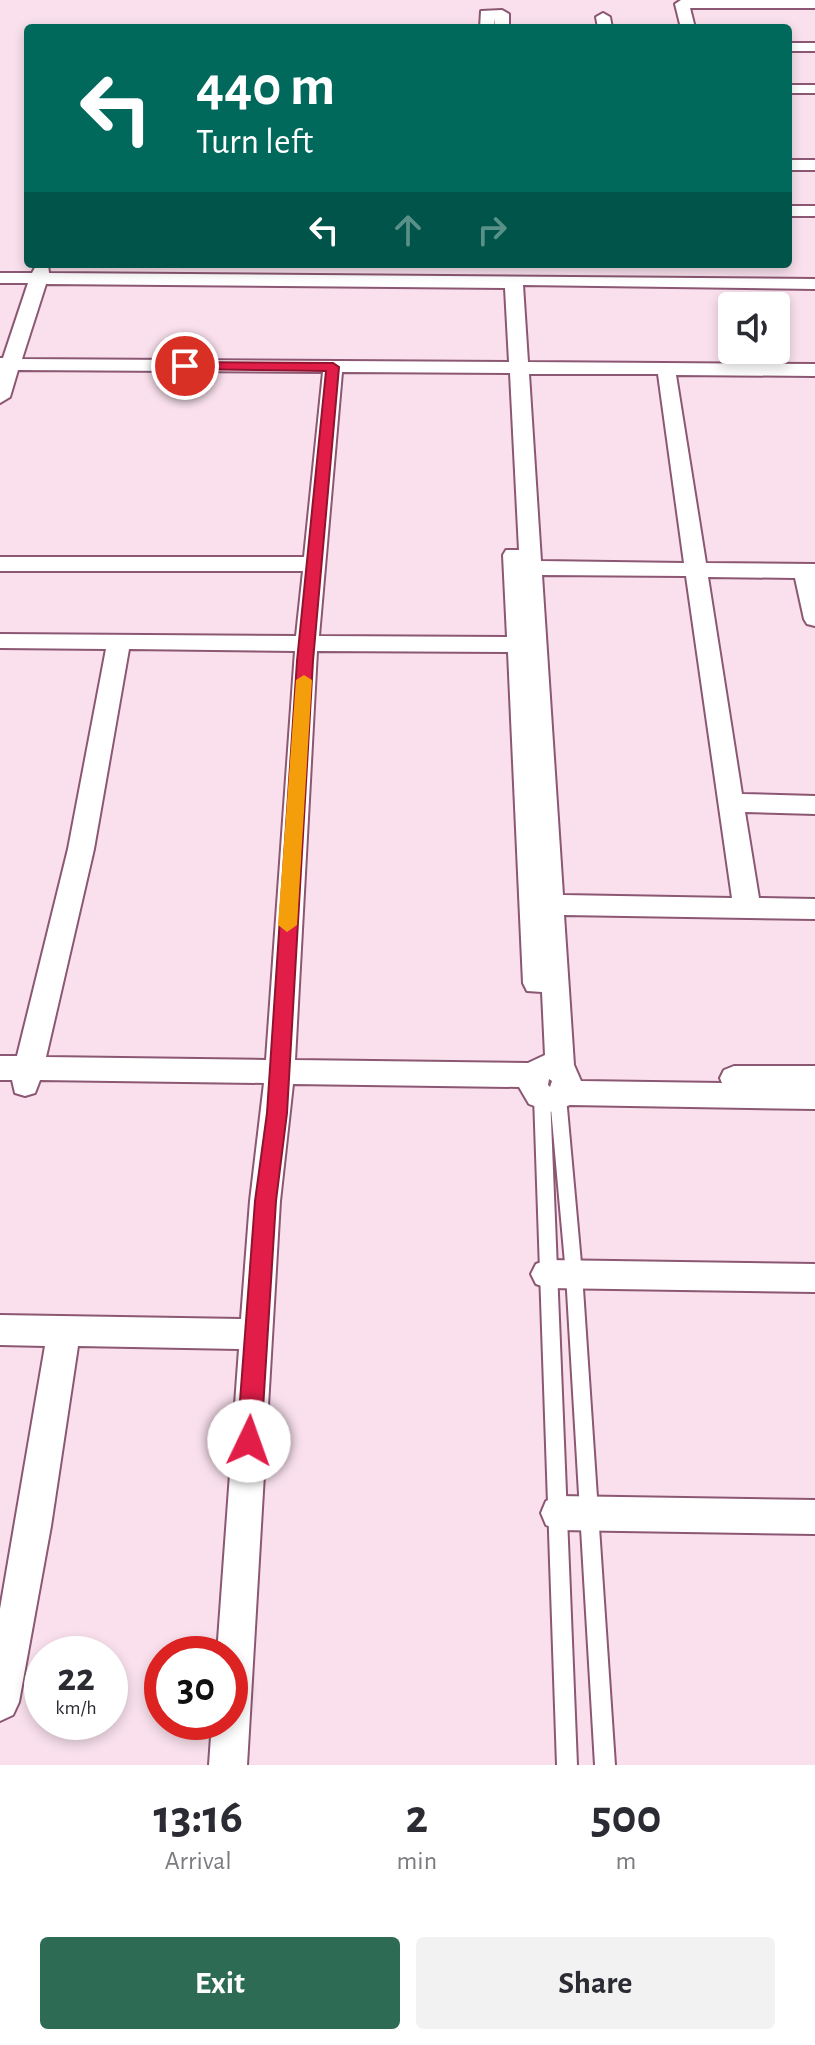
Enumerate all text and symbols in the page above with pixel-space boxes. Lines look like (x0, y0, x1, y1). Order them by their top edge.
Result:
icon: left (64, 56, 168, 160)
text: 440 m (196, 59, 335, 115)
text: Turn left (196, 124, 313, 160)
icon: left (302, 208, 346, 252)
icon: ahead (386, 208, 430, 252)
icon: right (470, 208, 514, 252)
map controls (718, 292, 790, 364)
button: sound (718, 292, 790, 364)
pin (151, 332, 219, 400)
icon: arrive (163, 344, 207, 388)
position arrow (207, 1399, 291, 1483)
speed limit sign: 30 (144, 1636, 248, 1740)
text: 22 (57, 1658, 95, 1698)
text: km/h (55, 1698, 97, 1718)
text: 13:16 (154, 1794, 243, 1842)
text: 2 (406, 1794, 428, 1842)
text: 500 (591, 1794, 661, 1842)
text: Arrival (165, 1848, 232, 1874)
text: min (397, 1848, 437, 1874)
text: m (616, 1848, 636, 1874)
button: Exit (40, 1937, 400, 2029)
button: Share (416, 1937, 775, 2029)

